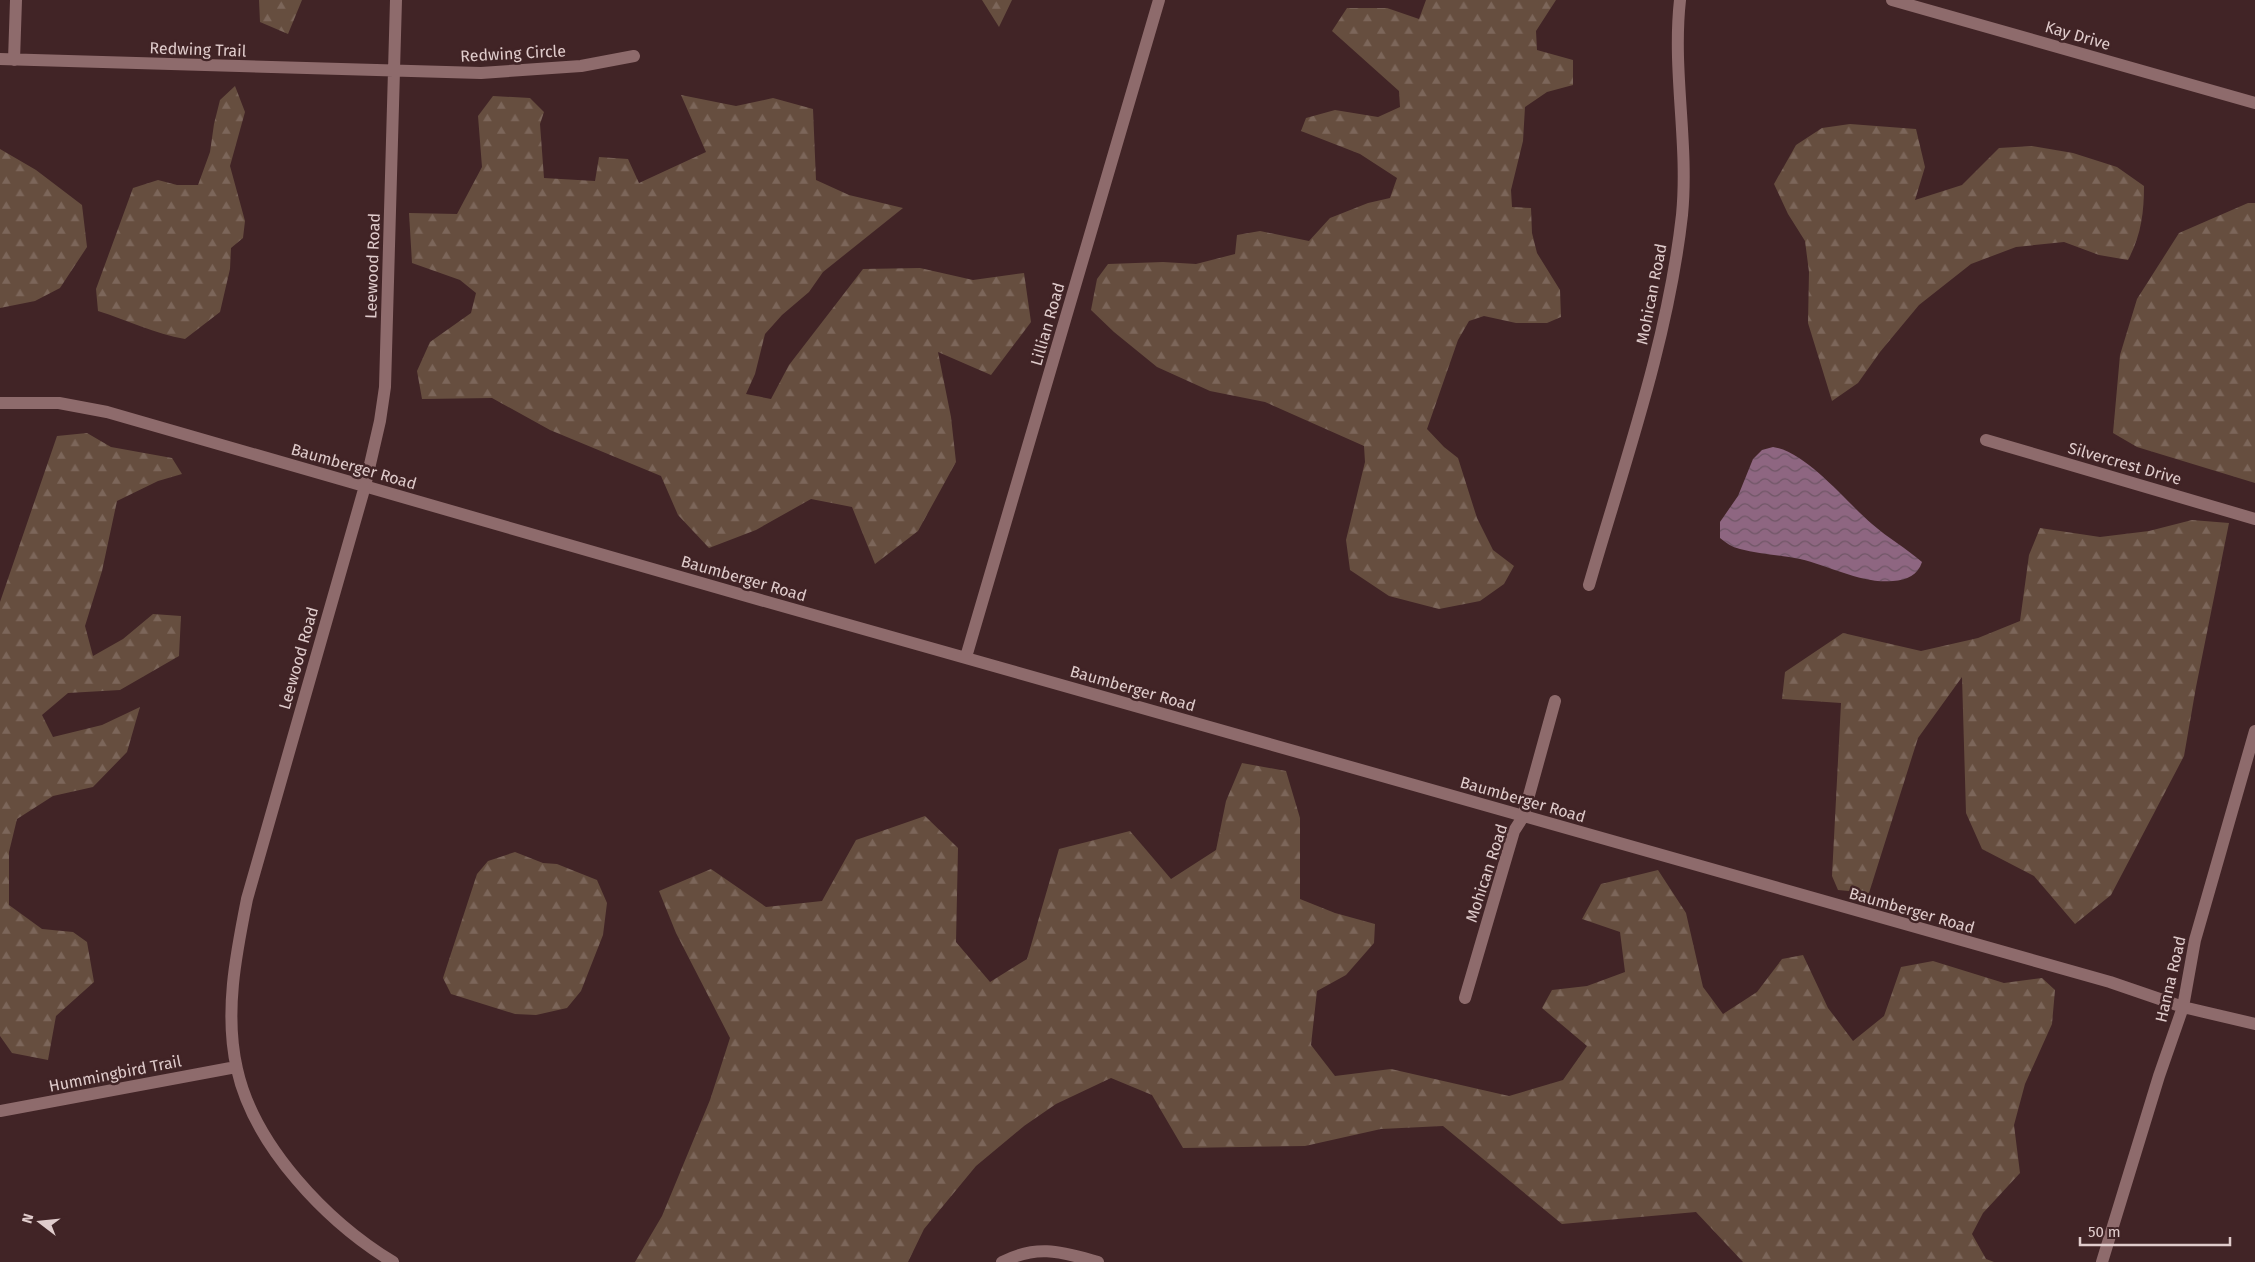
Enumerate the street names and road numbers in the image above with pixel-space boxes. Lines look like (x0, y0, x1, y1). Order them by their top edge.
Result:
street label: Kay Drive (2043, 17, 2113, 54)
street label: Redwing Trail (149, 38, 247, 61)
street label: Redwing Circle (460, 41, 566, 66)
street label: Leewood Road (361, 213, 384, 319)
street label: Mohican Road (1632, 242, 1671, 346)
street label: Lillian Road (1027, 280, 1068, 368)
street label: Silvercrest Drive (2066, 438, 2184, 489)
street label: Baumberger Road (289, 439, 419, 493)
street label: Baumberger Road (679, 551, 809, 605)
street label: Leewood Road (275, 605, 322, 712)
street label: Baumberger Road (1068, 661, 1198, 715)
street label: Baumberger Road (1458, 772, 1588, 826)
street label: Mohican Road (1462, 822, 1511, 925)
street label: Baumberger Road (1847, 883, 1977, 937)
street label: Hanna Road (2151, 934, 2190, 1024)
street label: Hummingbird Trail (47, 1051, 183, 1096)

